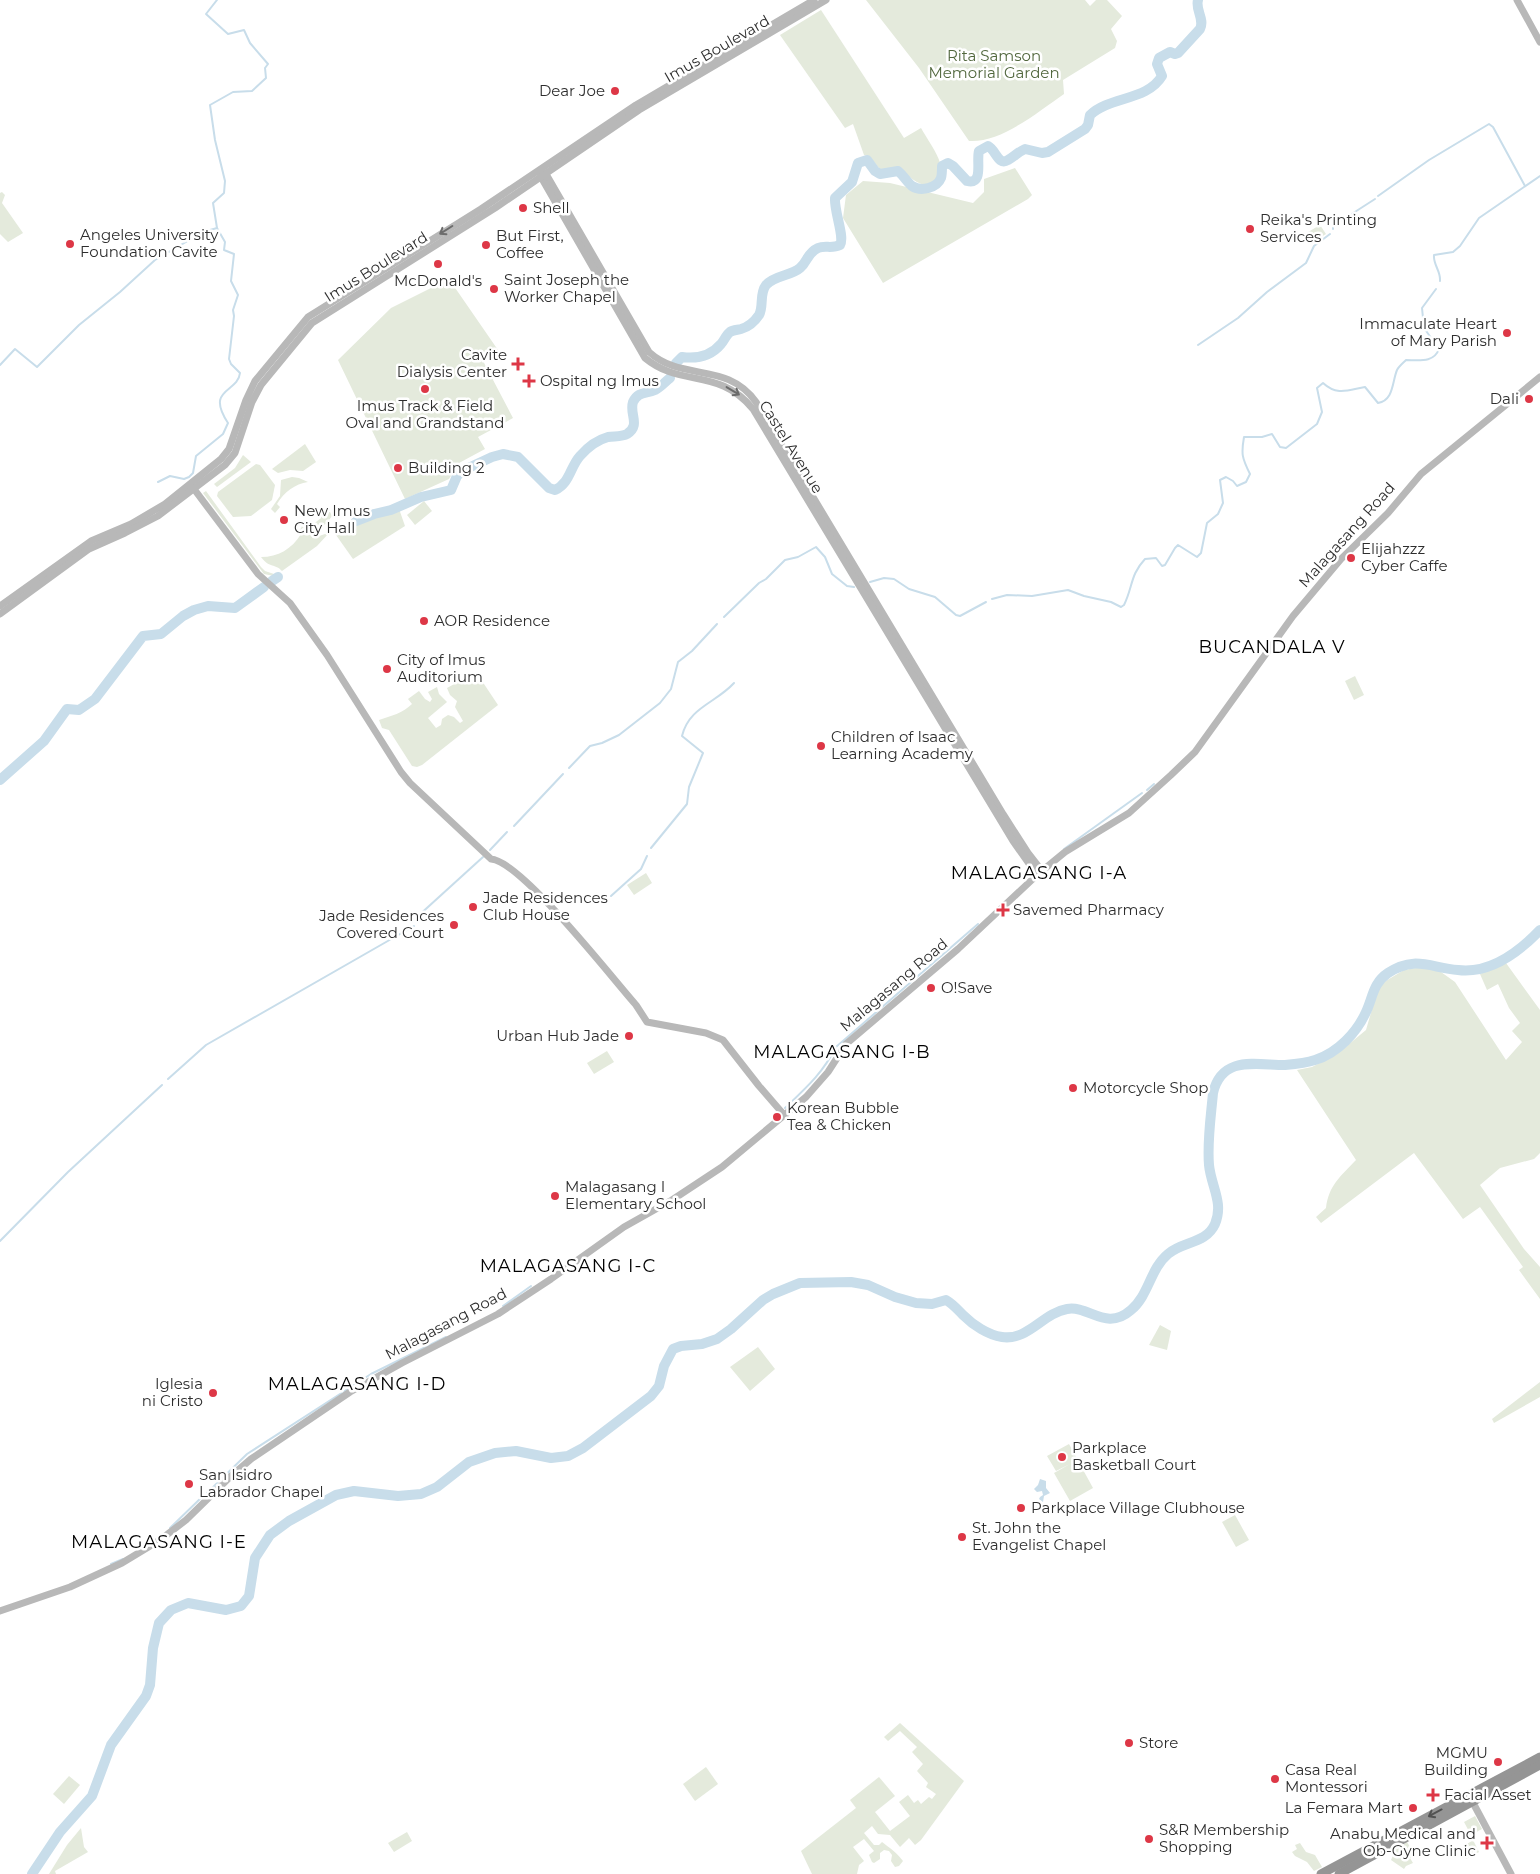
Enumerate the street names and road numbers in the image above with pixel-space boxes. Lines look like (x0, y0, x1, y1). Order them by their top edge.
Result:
street label: Imus Boulevard (661, 11, 773, 86)
street label: Imus Boulevard (321, 227, 431, 306)
street label: Castel Avenue (755, 397, 828, 497)
street label: Malagasang Road (1294, 478, 1399, 591)
street label: Malagasang Road (836, 934, 951, 1035)
street label: Malagasang Road (382, 1283, 510, 1364)

